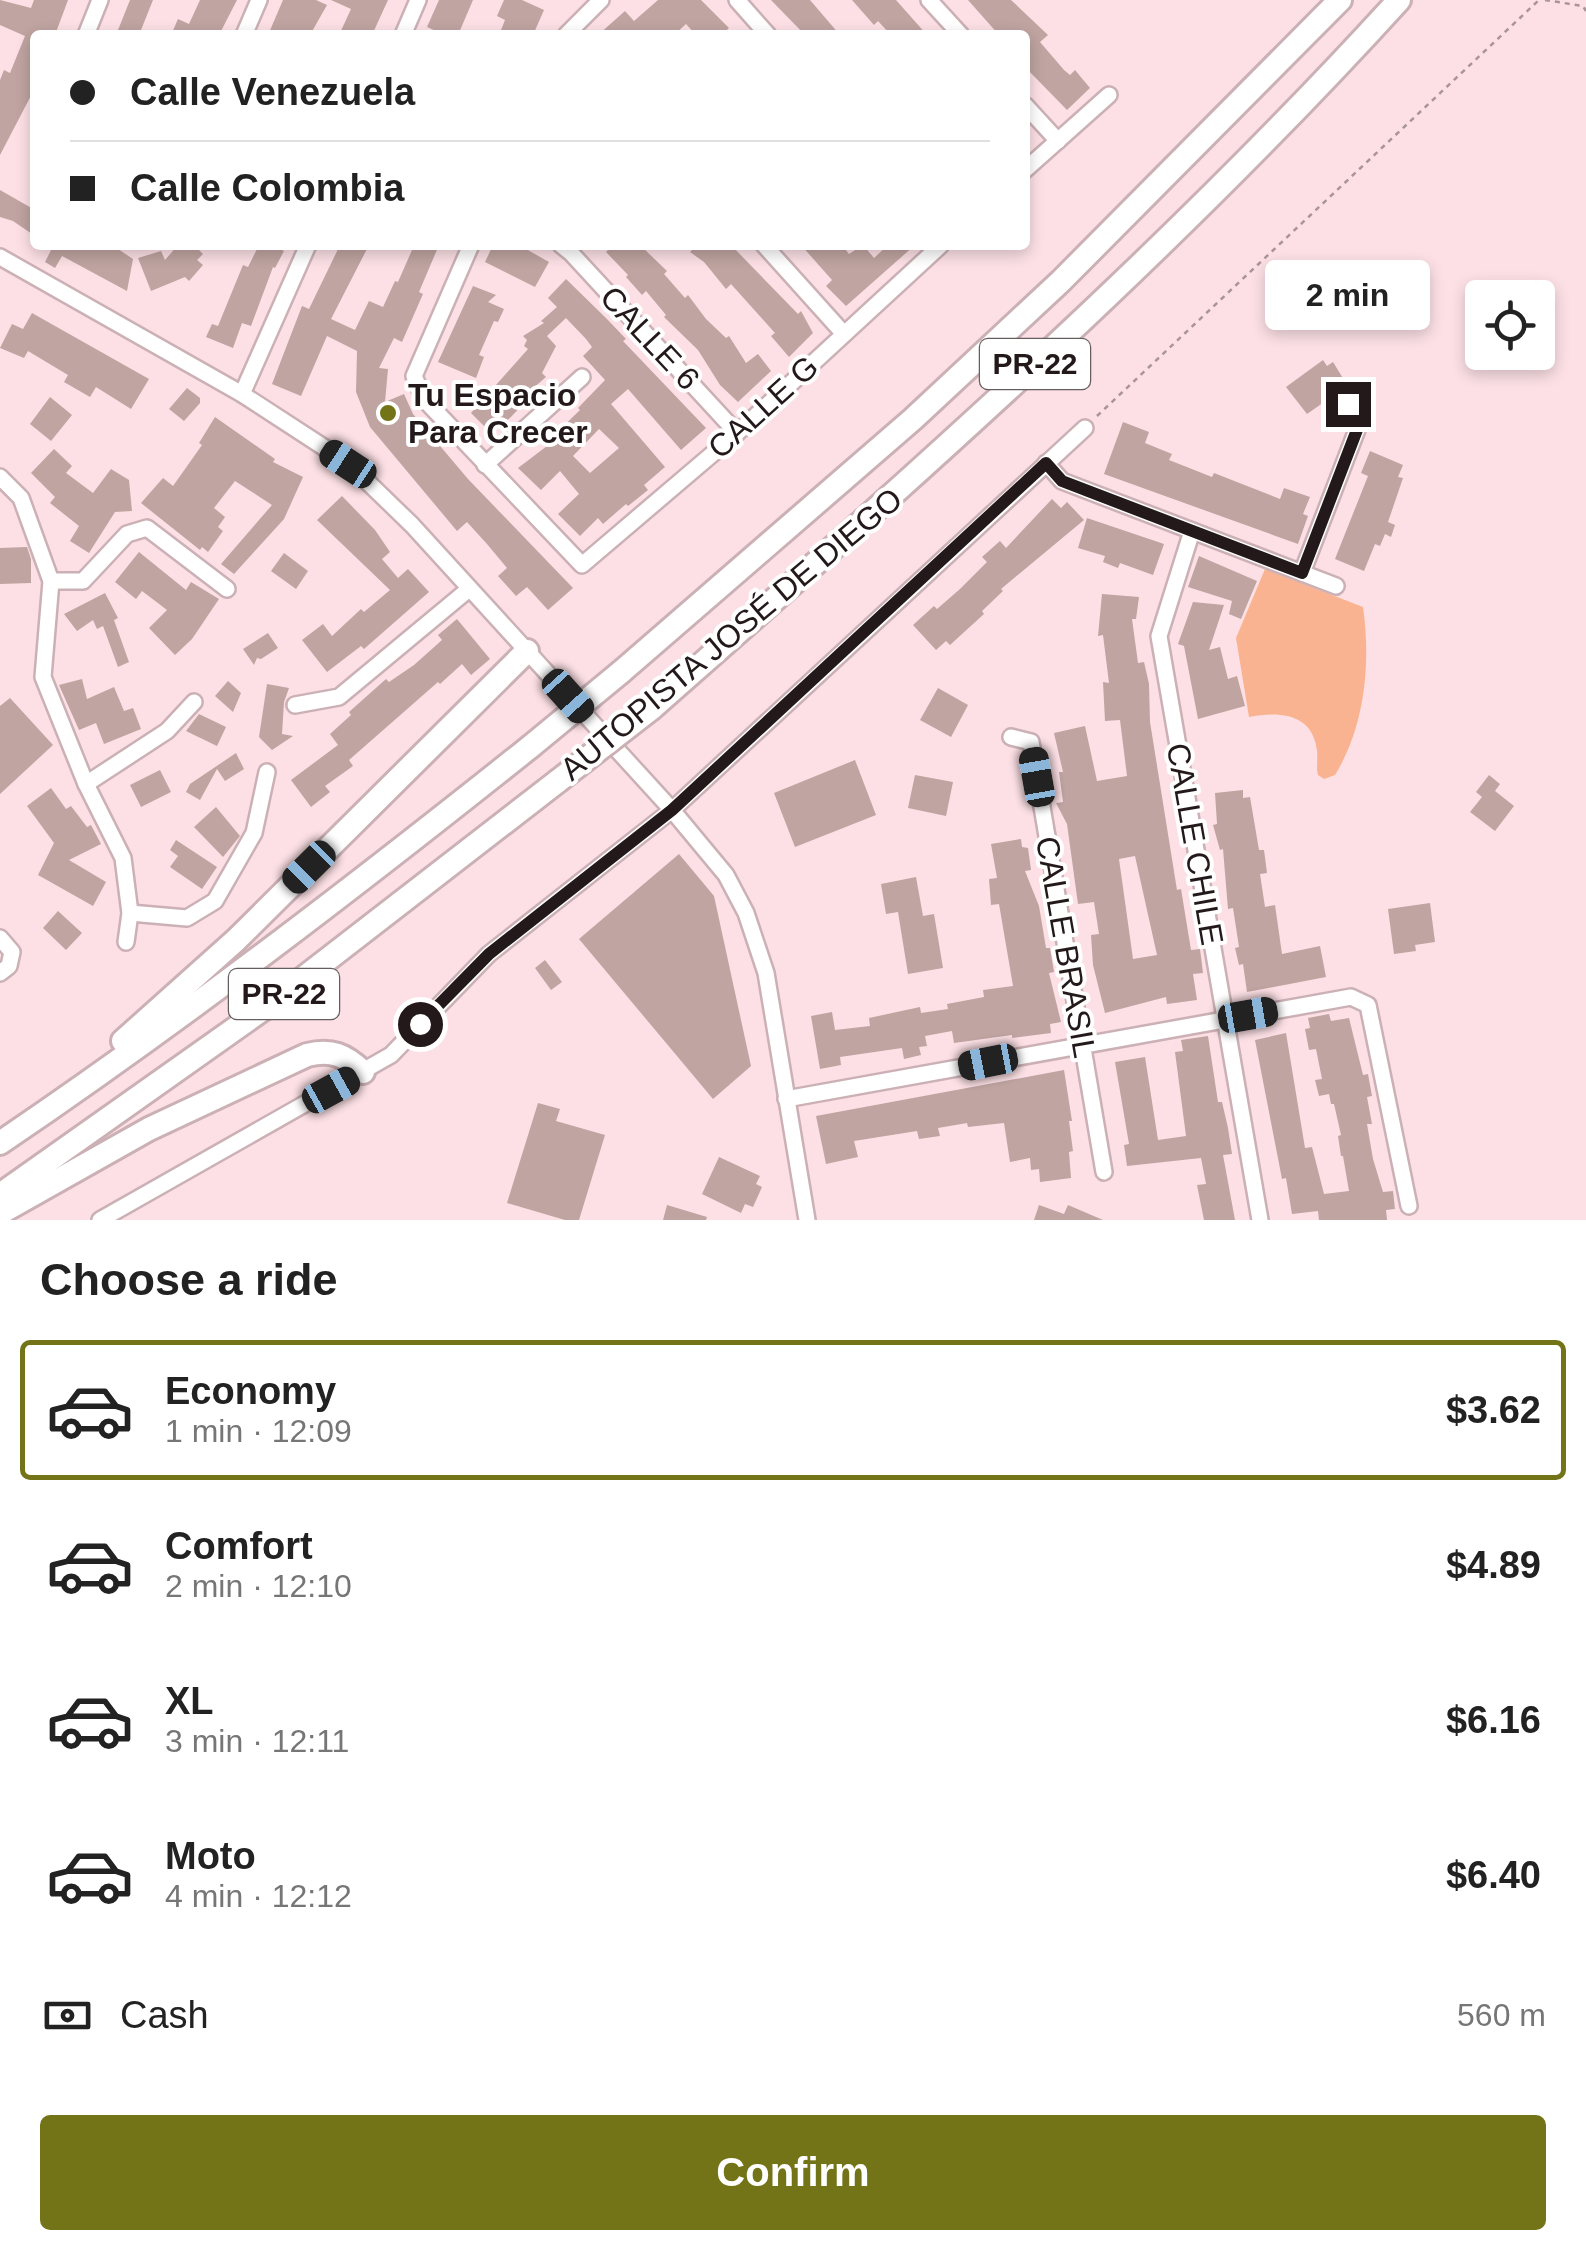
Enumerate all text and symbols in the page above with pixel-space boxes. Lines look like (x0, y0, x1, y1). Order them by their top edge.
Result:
text: Calle Venezuela (130, 71, 415, 113)
text: Calle Colombia (130, 167, 405, 209)
callout: 2 min (1266, 259, 1430, 329)
text: 2 min (1306, 277, 1389, 313)
street label: CALLE 6 (593, 279, 707, 397)
map controls (1465, 280, 1555, 370)
button: locate (1465, 280, 1555, 370)
road number: PR-22 (980, 339, 1090, 389)
street label: CALLE G (701, 348, 825, 466)
place label: Tu Espacio Para Crecer (408, 377, 588, 450)
route end (1326, 382, 1371, 427)
marker: Tu Espacio Para Crecer (377, 402, 399, 424)
car (315, 435, 381, 493)
street label: AUTOPISTA JOSÉ DE DIEGO (553, 481, 909, 787)
car (537, 664, 599, 728)
street label: CALLE CHILE (1160, 740, 1230, 948)
car (1017, 745, 1057, 809)
street label: CALLE BRASIL (1029, 834, 1103, 1060)
car (277, 835, 341, 899)
road number: PR-22 (229, 969, 339, 1019)
car (1216, 995, 1280, 1035)
route start (398, 1002, 443, 1047)
car (956, 1042, 1020, 1082)
car (297, 1062, 365, 1118)
text: Choose a ride (40, 1254, 338, 1305)
icon: car (45, 1365, 135, 1455)
text: Economy (165, 1370, 336, 1412)
text: $3.62 (1446, 1389, 1541, 1431)
text: 1 min · 12:09 (165, 1413, 352, 1449)
icon: car (45, 1520, 135, 1610)
text: Comfort (165, 1525, 313, 1567)
text: $4.89 (1446, 1544, 1541, 1586)
text: 2 min · 12:10 (165, 1568, 352, 1604)
icon: car (45, 1675, 135, 1765)
text: XL (165, 1680, 214, 1722)
text: $6.16 (1446, 1699, 1541, 1741)
text: 3 min · 12:11 (165, 1723, 349, 1759)
icon: car (45, 1830, 135, 1920)
text: Moto (165, 1835, 256, 1877)
text: $6.40 (1446, 1854, 1541, 1896)
text: 4 min · 12:12 (165, 1878, 352, 1914)
icon: cash (40, 1988, 95, 2043)
text: Cash (120, 1994, 209, 2036)
text: 560 m (1457, 1997, 1546, 2033)
button: Confirm (40, 2115, 1546, 2230)

